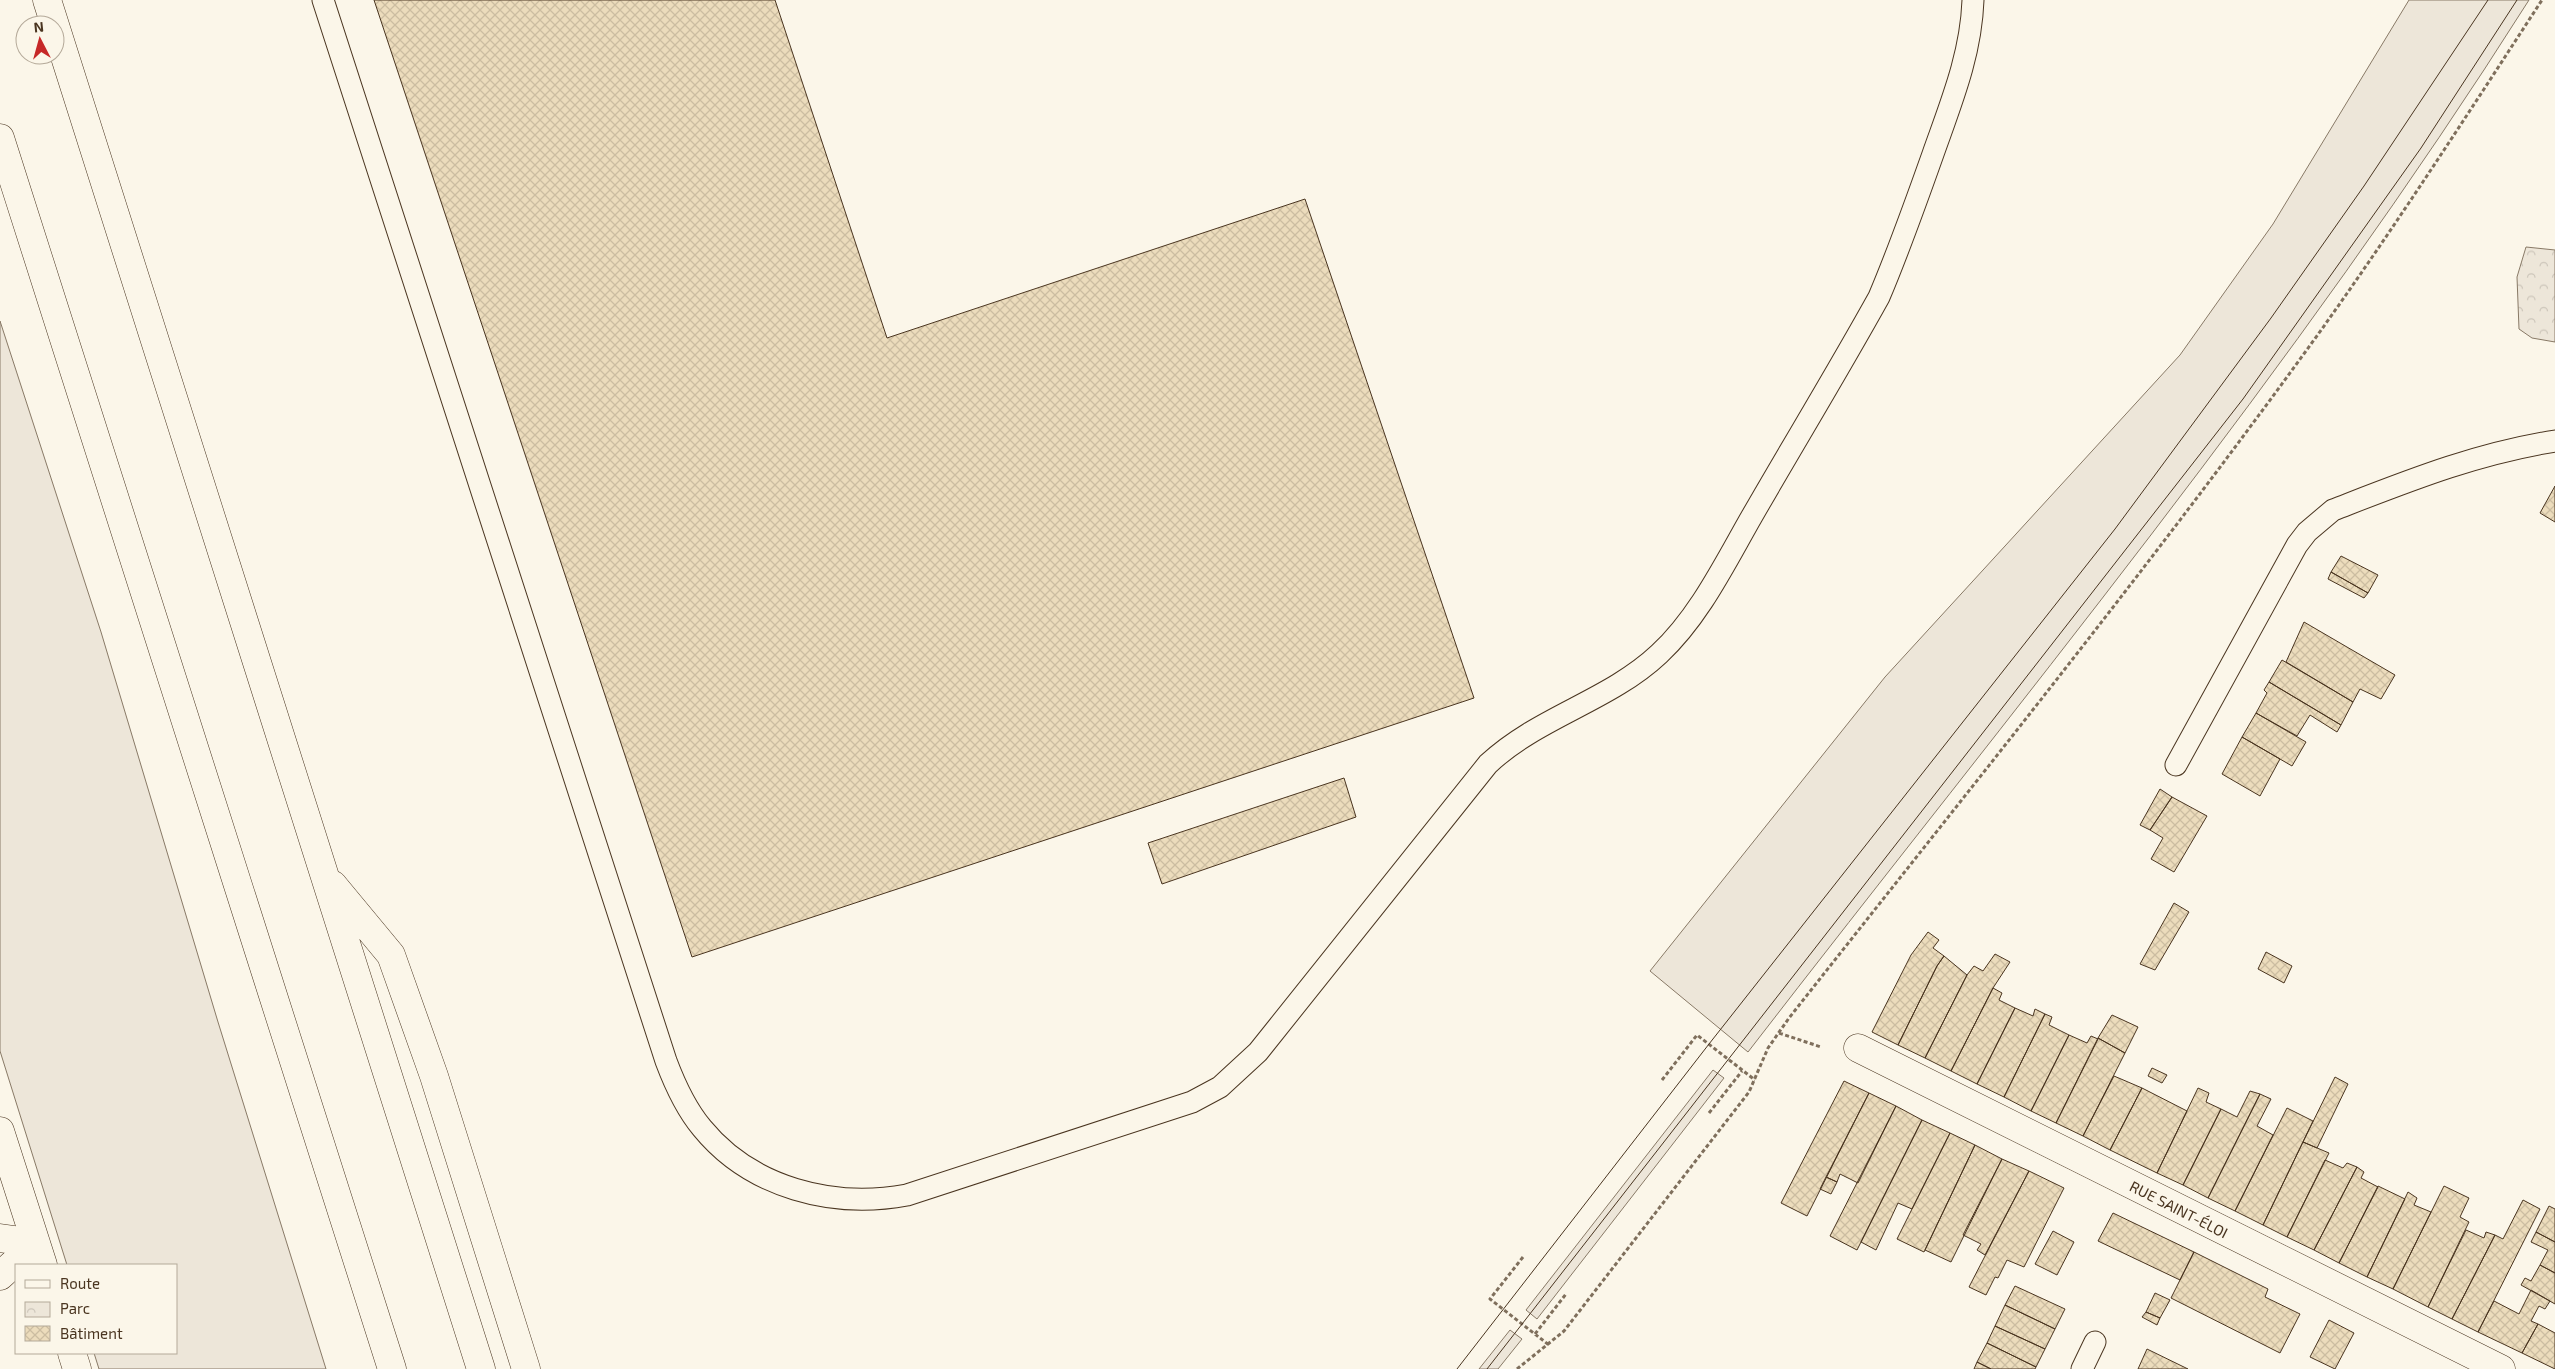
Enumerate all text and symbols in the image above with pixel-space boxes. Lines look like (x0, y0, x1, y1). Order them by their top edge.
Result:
north arrow (15, 15, 65, 65)
text: N (33, 18, 45, 36)
street label: RUE SAINT-ÉLOI (2127, 1177, 2231, 1241)
legend (15, 1264, 178, 1354)
text: Route (60, 1274, 100, 1292)
text: Parc (60, 1299, 90, 1317)
text: Bâtiment (60, 1324, 123, 1342)

